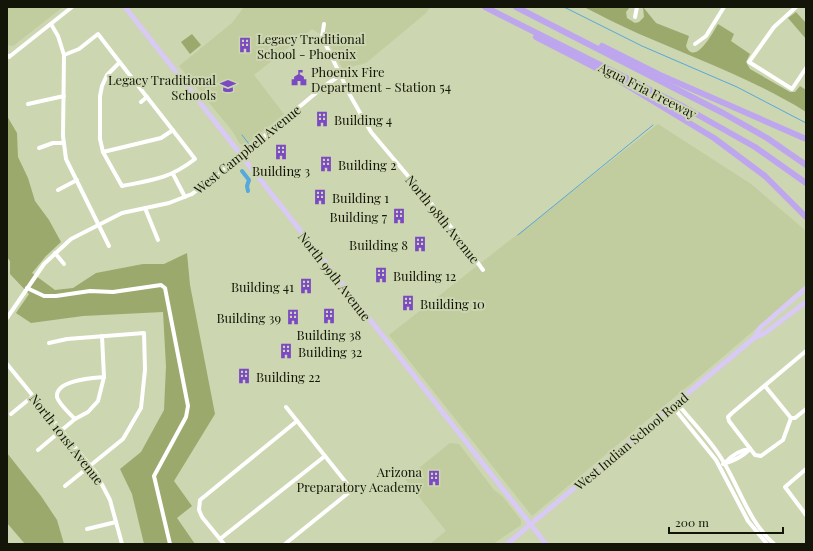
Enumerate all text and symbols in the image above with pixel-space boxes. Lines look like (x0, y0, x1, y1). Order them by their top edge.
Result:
place label: Legacy Traditional School - Phoenix (257, 30, 365, 62)
building icon: Legacy Traditional School - Phoenix (236, 36, 254, 54)
street label: Agua Fria Freeway (595, 58, 700, 122)
place label: Phoenix Fire Department - Station 54 (311, 63, 451, 95)
public building icon: Phoenix Fire Department - Station 54 (290, 69, 308, 87)
place label: Legacy Traditional Schools (108, 71, 216, 103)
school or university icon: Legacy Traditional Schools (219, 77, 237, 95)
street label: West Campbell Avenue (189, 100, 304, 198)
building icon: Building 4 (313, 110, 331, 128)
place label: Building 4 (334, 111, 392, 128)
building icon: Building 3 (272, 143, 290, 161)
building icon: Building 2 (317, 155, 335, 173)
place label: Building 2 (338, 156, 396, 173)
place label: Building 3 (252, 162, 310, 179)
street label: North 98th Avenue (402, 171, 484, 267)
building icon: Building 1 (311, 188, 329, 206)
place label: Building 1 (332, 189, 389, 206)
building icon: Building 7 (390, 207, 408, 225)
place label: Building 7 (330, 208, 388, 225)
street label: North 99th Avenue (295, 228, 375, 324)
building icon: Building 8 (411, 235, 429, 253)
place label: Building 8 (349, 236, 408, 253)
building icon: Building 12 (372, 266, 390, 284)
place label: Building 12 (393, 267, 456, 284)
building icon: Building 41 (297, 277, 315, 295)
place label: Building 41 (231, 278, 294, 295)
building icon: Building 10 (399, 294, 417, 312)
place label: Building 10 (420, 295, 485, 312)
building icon: Building 38 (320, 307, 338, 325)
building icon: Building 39 (284, 308, 302, 326)
place label: Building 39 (216, 309, 281, 326)
place label: Building 38 (297, 326, 362, 343)
building icon: Building 32 (277, 342, 295, 360)
place label: Building 32 (298, 343, 362, 360)
building icon: Building 22 (235, 367, 253, 385)
place label: Building 22 (256, 368, 321, 385)
street label: West Indian School Road (570, 388, 692, 494)
street label: North 101st Avenue (26, 390, 108, 488)
place label: Arizona Preparatory Academy (296, 463, 423, 495)
building icon: Arizona Preparatory Academy (425, 469, 443, 487)
scale bar (669, 509, 783, 535)
text: 200 m (675, 514, 709, 530)

